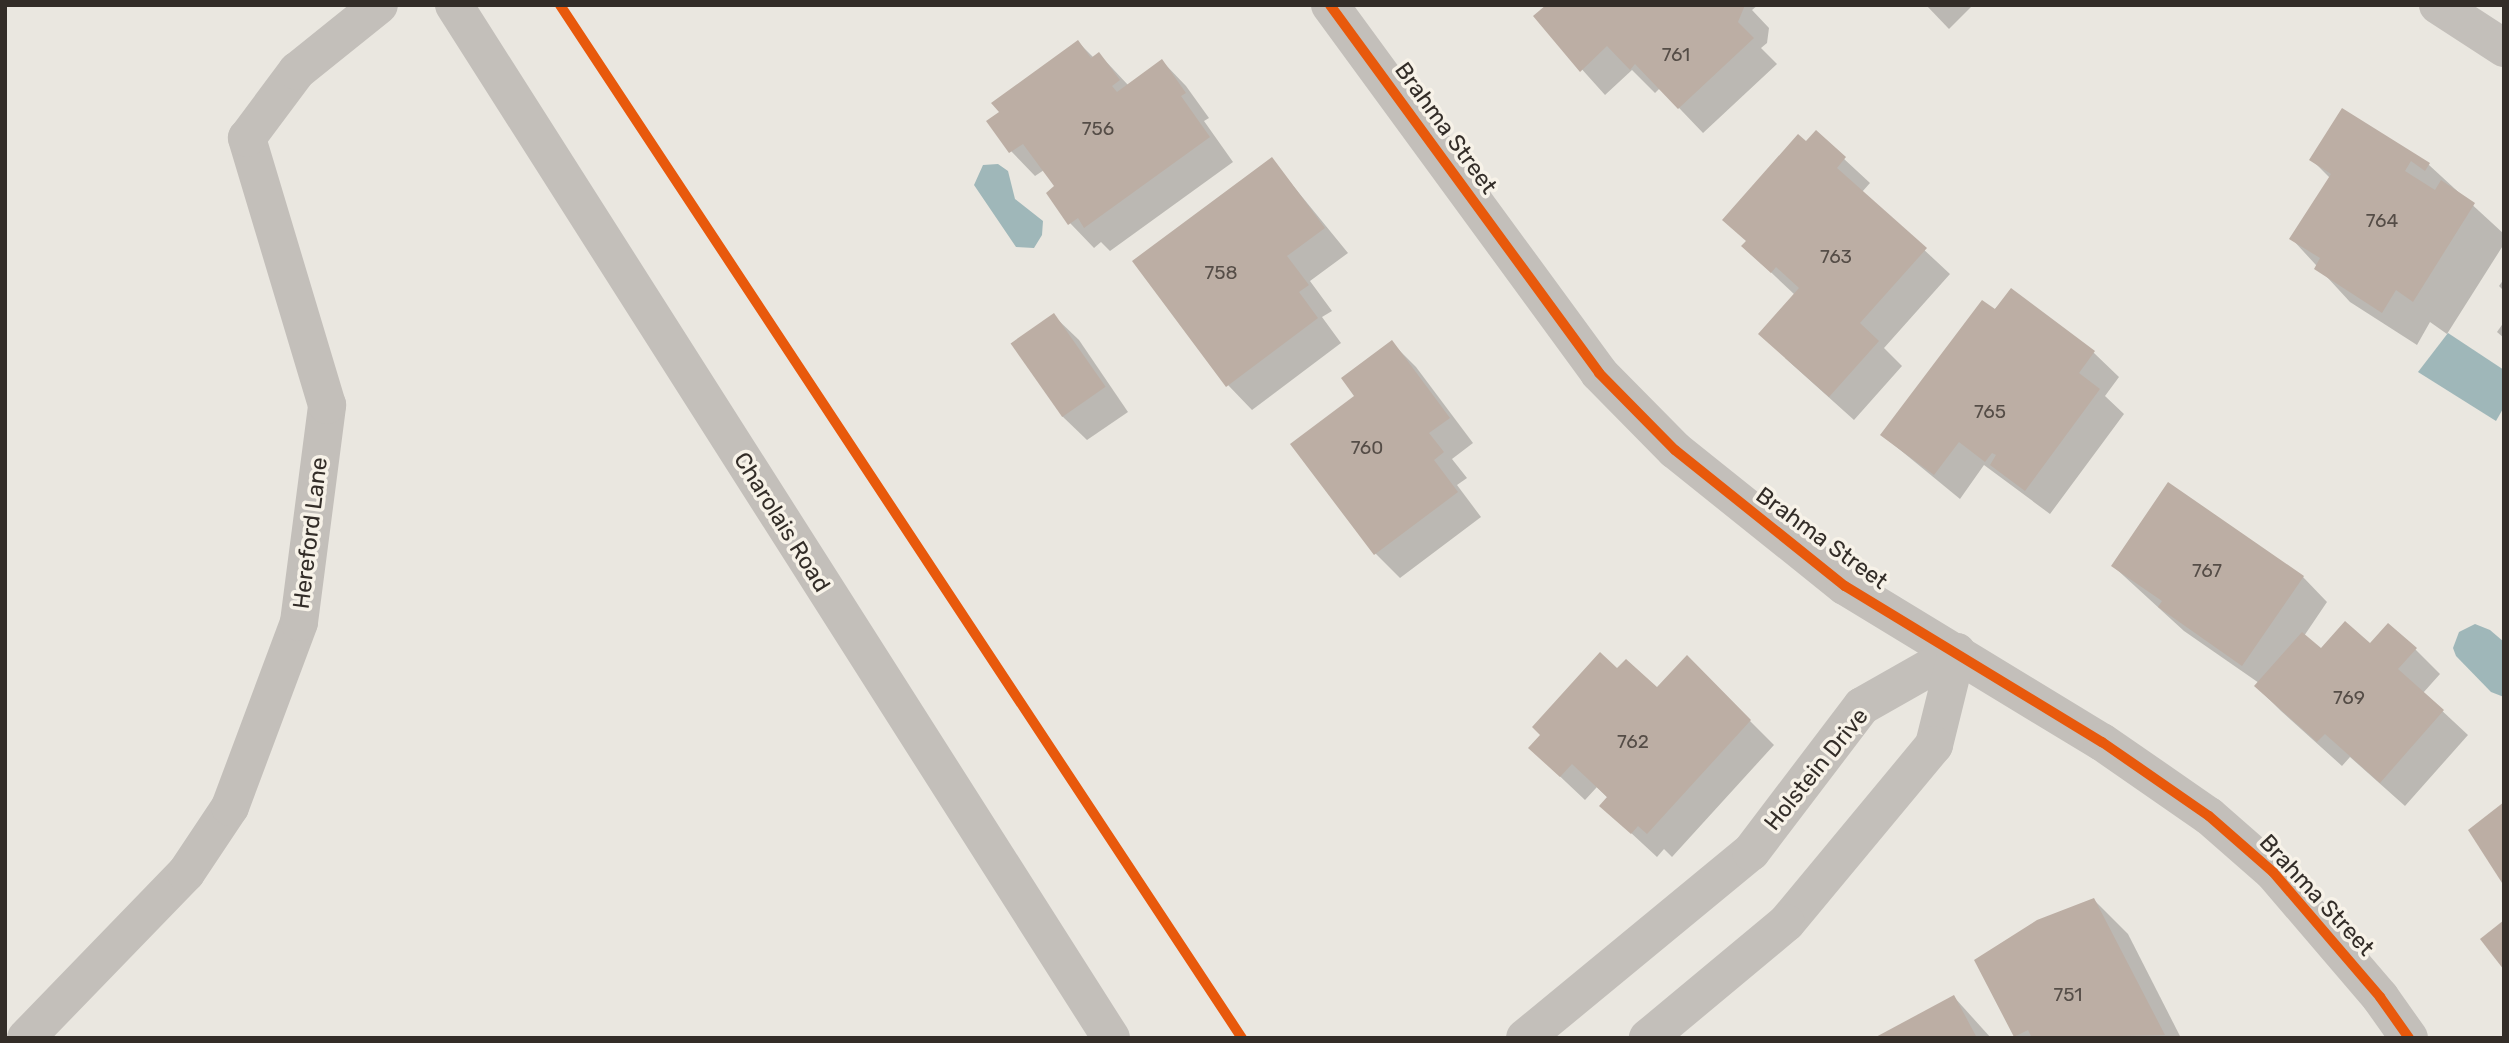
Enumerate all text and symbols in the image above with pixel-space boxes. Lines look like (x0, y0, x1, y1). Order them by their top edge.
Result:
house number: 761 (1662, 44, 1690, 66)
street label: Brahma Street (1389, 57, 1503, 199)
house number: 756 (1082, 118, 1114, 140)
house number: 764 (2366, 210, 2398, 232)
house number: 763 (1820, 246, 1852, 268)
house number: 758 (1204, 262, 1238, 284)
house number: 765 (1974, 401, 2006, 423)
house number: 760 (1351, 437, 1383, 459)
street label: Charolais Road (728, 447, 836, 597)
street label: Hereford Lane (287, 456, 333, 610)
street label: Brahma Street (1751, 481, 1893, 595)
house number: 767 (2192, 560, 2222, 582)
house number: 769 (2333, 687, 2365, 709)
street label: Holstein Drive (1758, 702, 1874, 836)
house number: 762 (1617, 731, 1649, 753)
street label: Brahma Street (2254, 829, 2380, 961)
house number: 751 (2054, 984, 2082, 1006)

